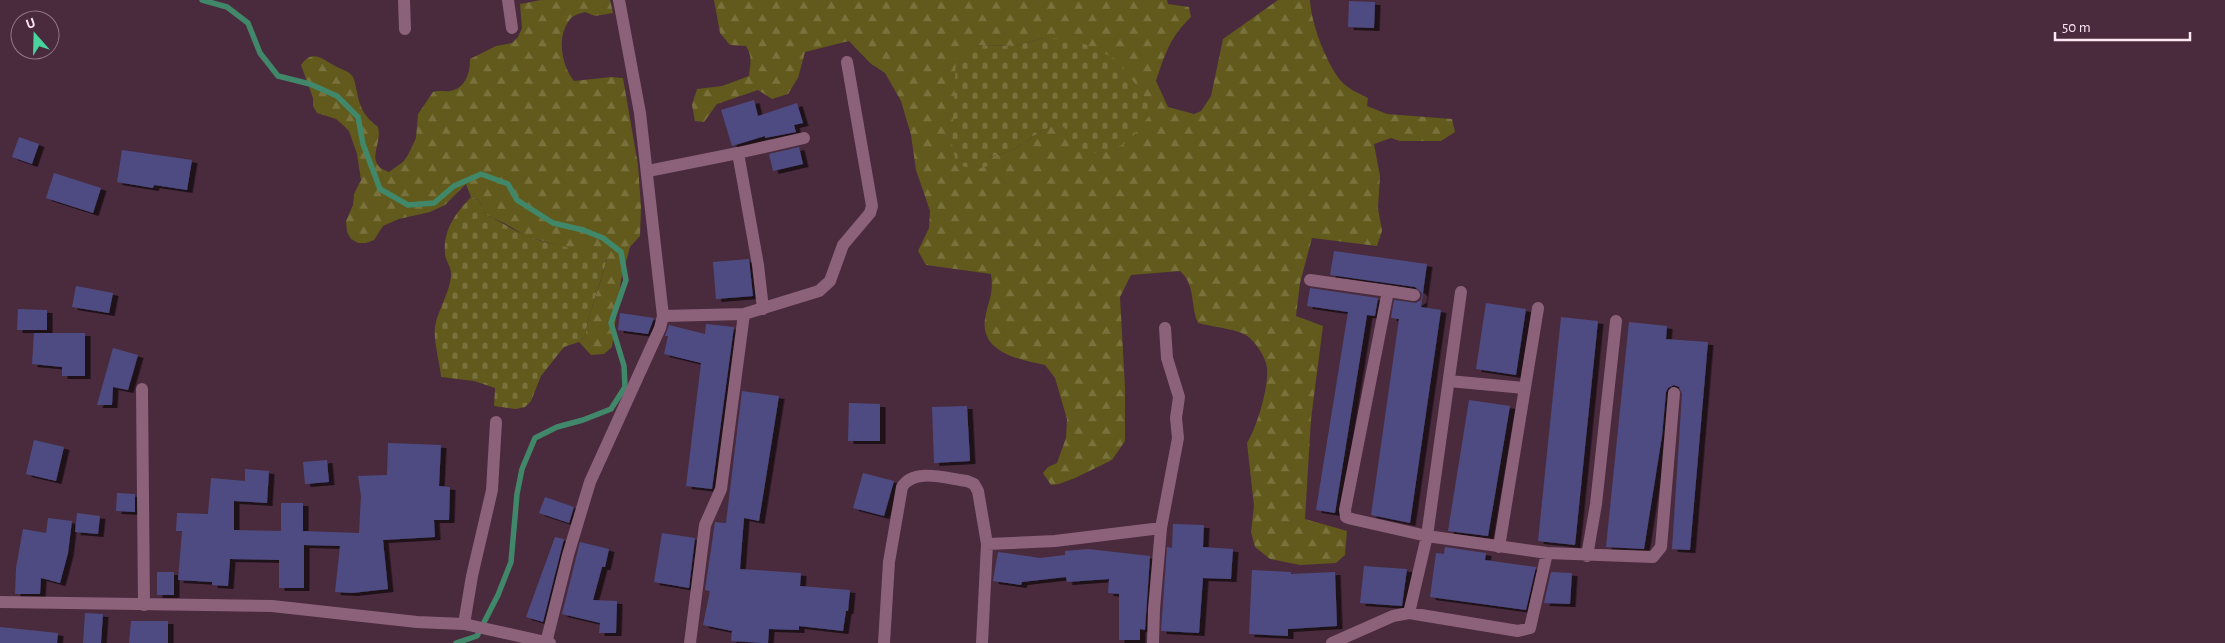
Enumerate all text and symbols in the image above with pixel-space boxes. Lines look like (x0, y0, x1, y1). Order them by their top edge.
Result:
north arrow (10, 10, 60, 60)
scale bar (2055, 10, 2190, 42)
text: U (24, 16, 38, 32)
text: 50 m (2062, 20, 2091, 35)

